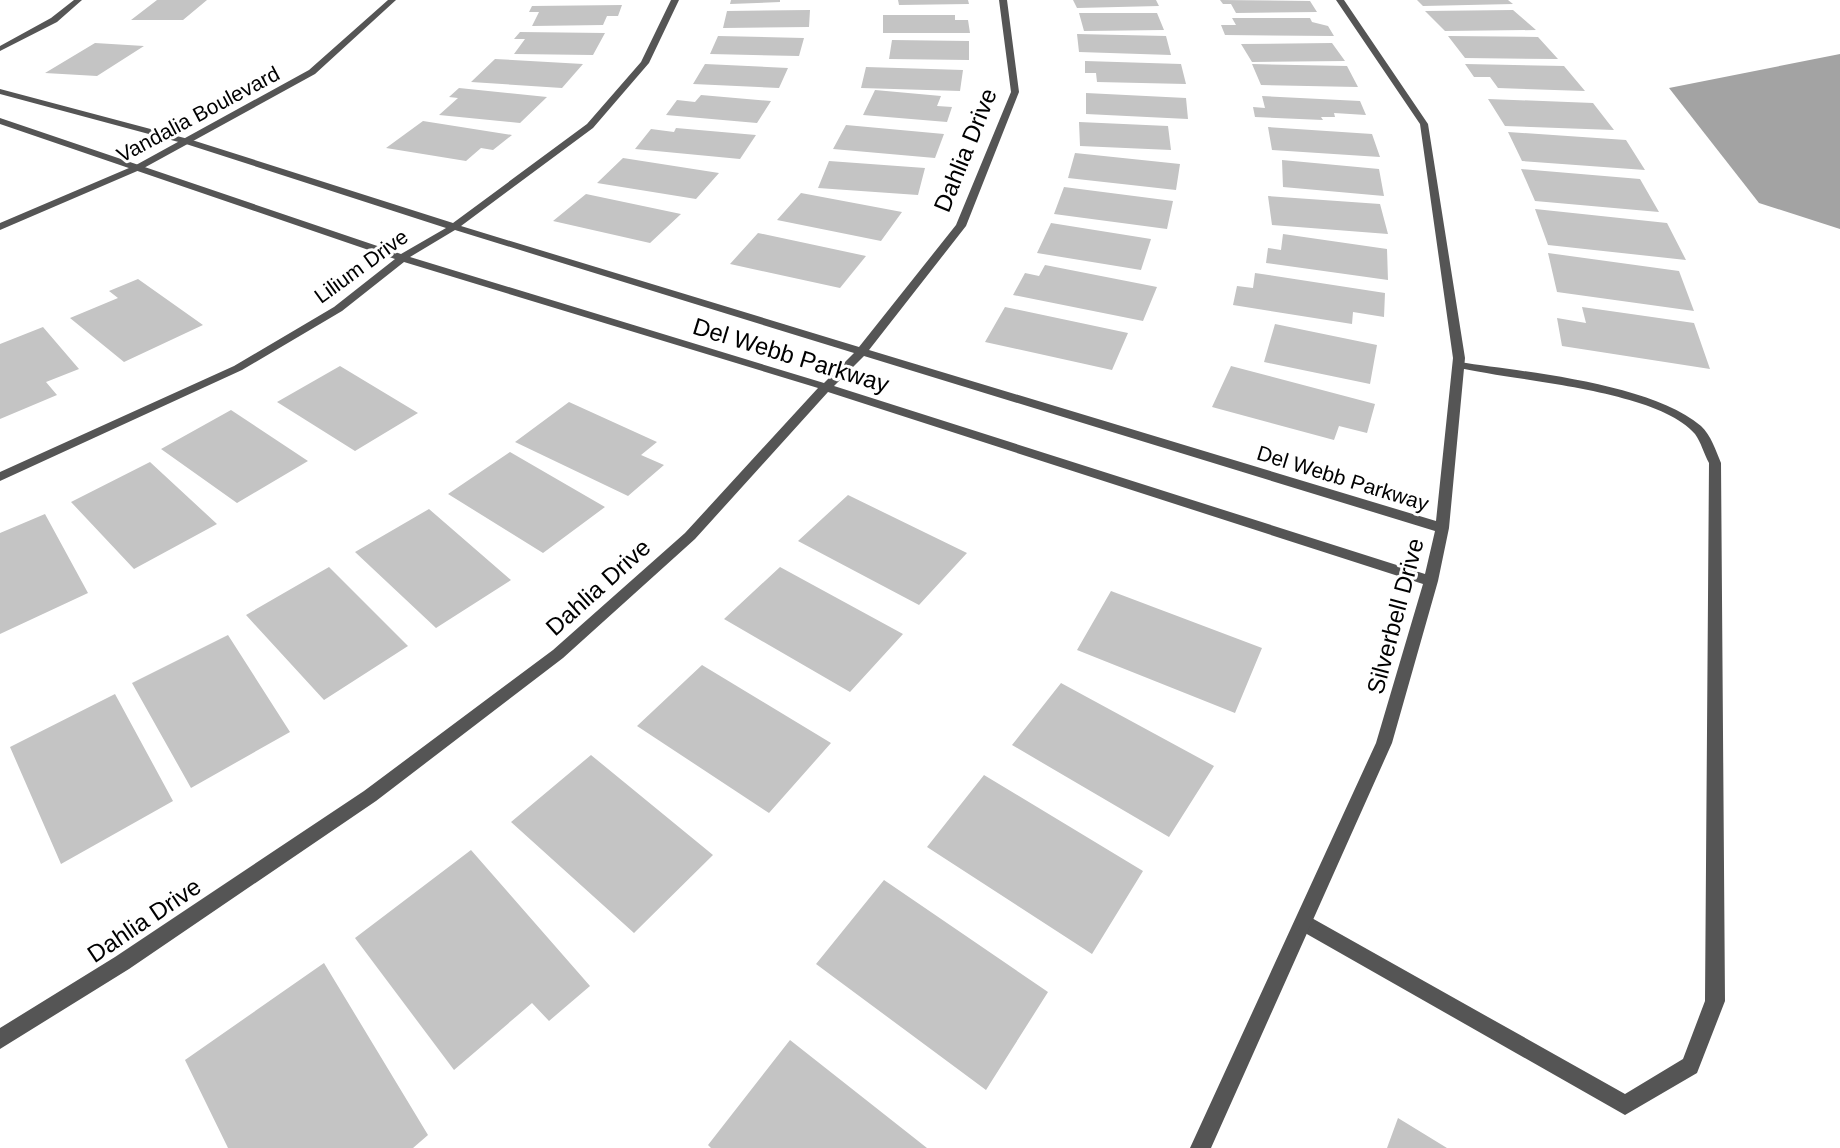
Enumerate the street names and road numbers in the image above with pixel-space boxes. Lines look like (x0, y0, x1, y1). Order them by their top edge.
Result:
street label: Vandalia Boulevard (113, 61, 283, 167)
street label: Dahlia Drive (928, 84, 1002, 216)
street label: Lilium Drive (310, 224, 412, 308)
street label: Del Webb Parkway (690, 312, 892, 398)
street label: Del Webb Parkway (1254, 441, 1432, 515)
street label: Dahlia Drive (540, 533, 656, 641)
street label: Silverbell Drive (1361, 535, 1429, 697)
street label: Dahlia Drive (82, 872, 206, 968)

